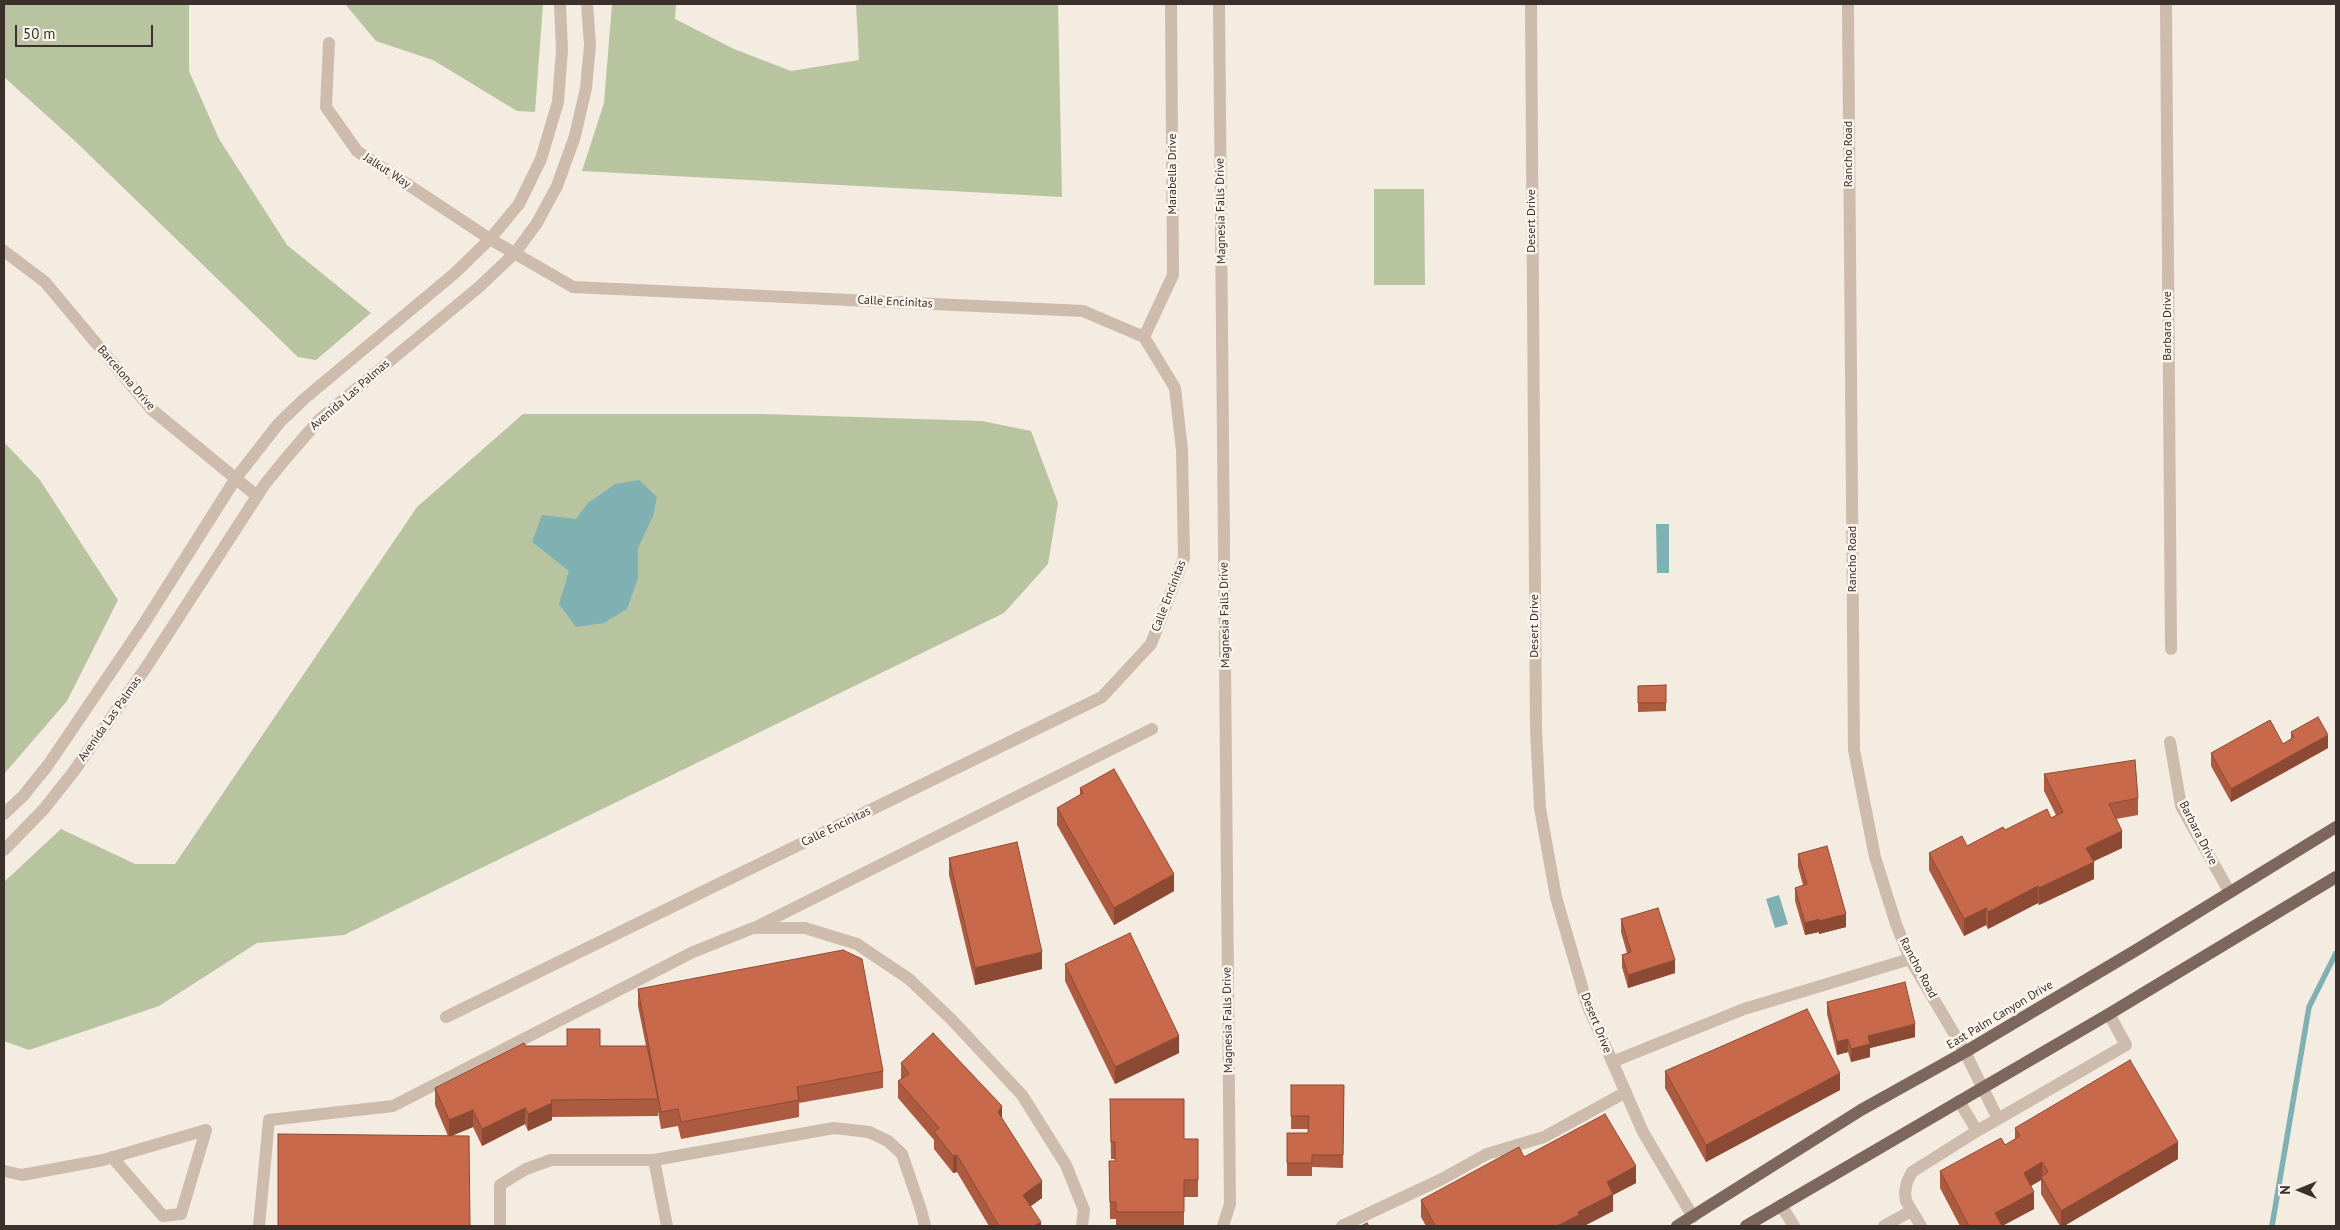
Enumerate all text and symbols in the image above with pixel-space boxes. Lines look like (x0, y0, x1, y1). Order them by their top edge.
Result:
scale bar (18, 15, 155, 47)
text: 50 m (23, 24, 56, 43)
street label: Rancho Road (1842, 121, 1856, 187)
street label: Marabella Drive (1166, 133, 1180, 215)
street label: Jalkut Way (361, 150, 413, 192)
street label: Magnesia Falls Drive (1213, 158, 1229, 264)
street label: Desert Drive (1525, 189, 1539, 253)
street label: Barbara Drive (2161, 291, 2175, 361)
street label: Calle Encinitas (857, 293, 933, 311)
street label: Barcelona Drive (94, 343, 158, 413)
street label: Avenida Las Palmas (307, 357, 393, 433)
street label: Rancho Road (1846, 526, 1860, 592)
street label: Calle Encinitas (1149, 558, 1189, 634)
street label: Magnesia Falls Drive (1217, 562, 1233, 668)
street label: Desert Drive (1528, 594, 1542, 658)
street label: Avenida Las Palmas (75, 674, 145, 764)
street label: Barbara Drive (2176, 799, 2220, 867)
street label: Calle Encinitas (799, 804, 873, 850)
street label: Rancho Road (1896, 935, 1940, 1001)
street label: Magnesia Falls Drive (1220, 967, 1236, 1073)
street label: East Palm Canyon Drive (1944, 978, 2056, 1052)
street label: Desert Drive (1577, 991, 1615, 1055)
north arrow (2275, 1165, 2325, 1215)
text: N (2276, 1185, 2294, 1195)

